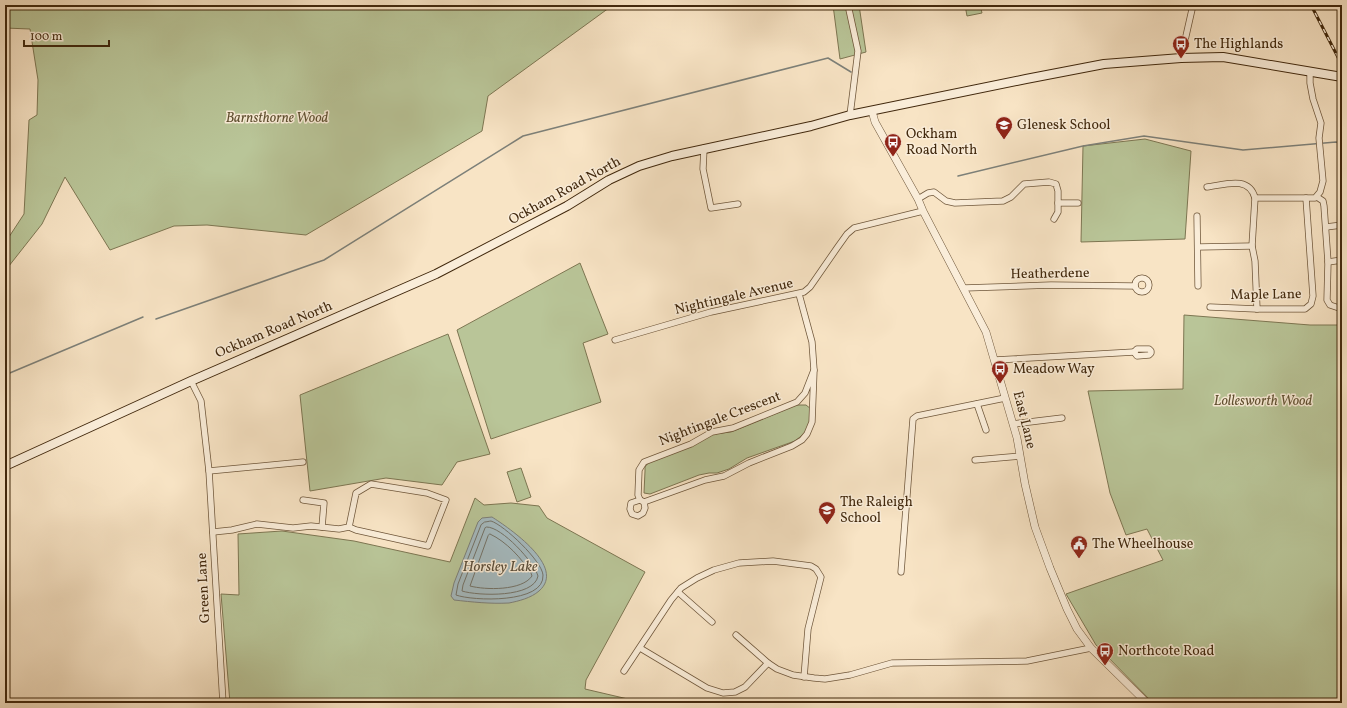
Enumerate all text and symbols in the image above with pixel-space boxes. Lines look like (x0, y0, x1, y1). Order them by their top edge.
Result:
scale bar (24, 22, 109, 48)
text: 100 m (30, 29, 63, 45)
bus stop icon: The Highlands (1171, 34, 1191, 59)
place label: The Highlands (1194, 35, 1283, 54)
park label: Barnsthorne Wood (226, 109, 329, 128)
school or university icon: Glenesk School (994, 115, 1014, 140)
place label: Glenesk School (1017, 116, 1110, 135)
place label: Ockham Road North (906, 125, 977, 160)
bus stop icon: Ockham Road North (883, 132, 903, 157)
street label: Ockham Road North (505, 152, 625, 230)
street label: Heatherdene (1010, 264, 1090, 284)
street label: Nightingale Avenue (673, 274, 795, 320)
street label: Maple Lane (1230, 285, 1302, 305)
street label: Ockham Road North (212, 297, 336, 363)
bus stop icon: Meadow Way (990, 359, 1010, 384)
place label: Meadow Way (1013, 360, 1095, 379)
street label: Nightingale Crescent (656, 387, 784, 451)
street label: East Lane (1008, 389, 1040, 451)
park label: Lollesworth Wood (1214, 392, 1312, 411)
place label: The Raleigh School (840, 493, 913, 528)
school or university icon: The Raleigh School (817, 500, 837, 525)
public building icon: The Wheelhouse (1069, 534, 1089, 559)
place label: The Wheelhouse (1092, 535, 1194, 554)
street label: Green Lane (193, 552, 215, 624)
water label: Horsley Lake (462, 557, 538, 578)
bus stop icon: Northcote Road (1095, 641, 1115, 666)
place label: Northcote Road (1118, 642, 1215, 661)

